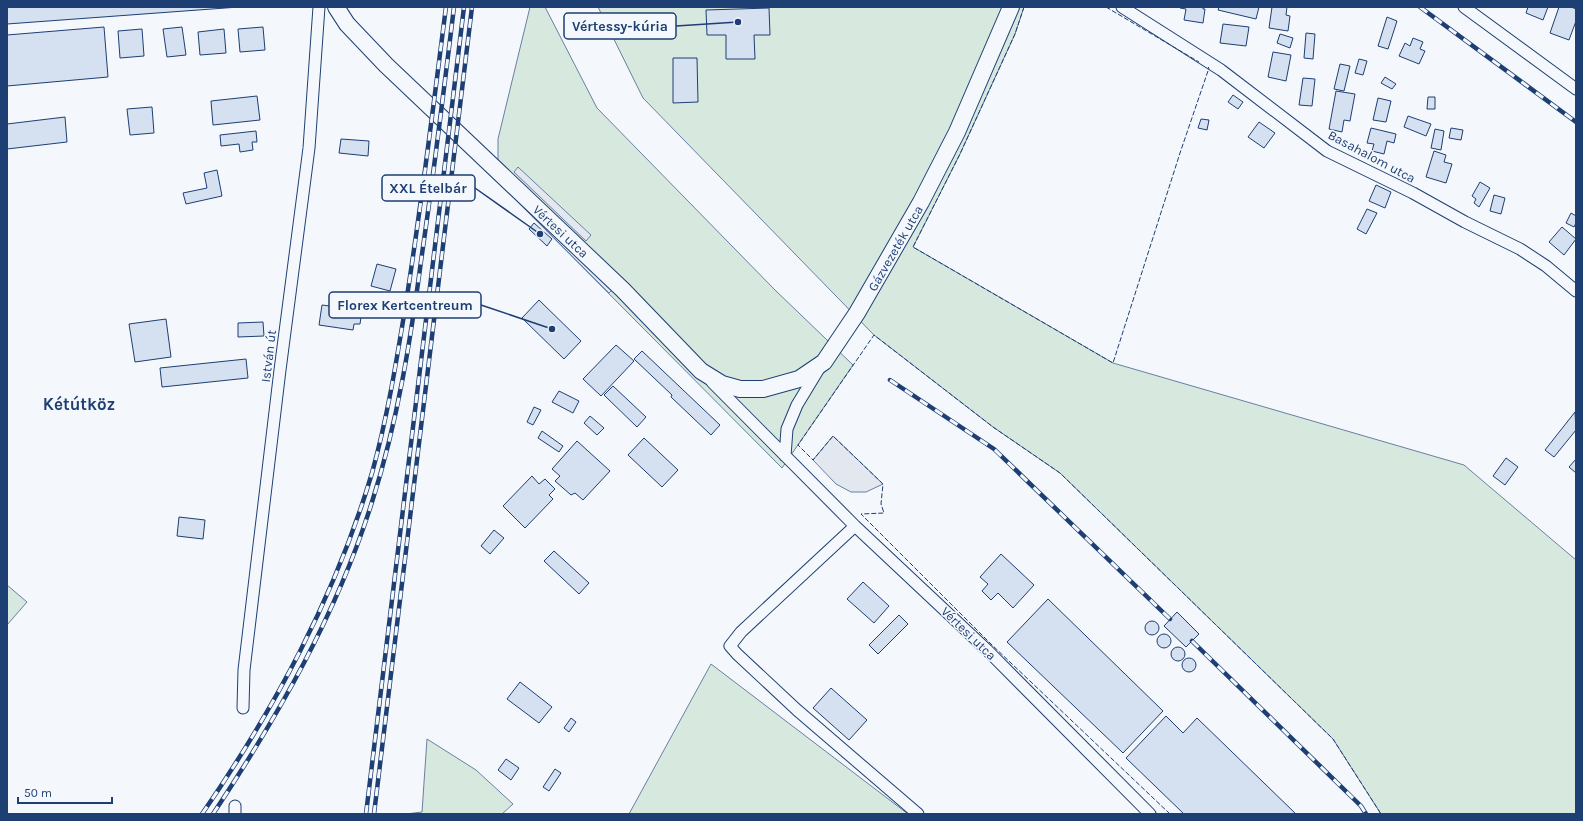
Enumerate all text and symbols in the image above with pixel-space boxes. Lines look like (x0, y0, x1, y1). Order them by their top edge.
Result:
callout: Vértessy-kúria (564, 13, 676, 39)
text: Vértessy-kúria (572, 18, 668, 35)
street label: Basahalom utca (1325, 127, 1418, 186)
callout: XXL Ételbár (382, 175, 475, 201)
text: XXL Ételbár (389, 179, 467, 197)
street label: Vértesi utca (530, 202, 591, 261)
street label: Gázvezeték utca (865, 203, 926, 294)
callout: Florex Kertcentreum (329, 292, 481, 318)
text: Florex Kertcentreum (337, 297, 473, 314)
street label: István út (258, 329, 279, 383)
district label: Kétútköz (43, 394, 115, 414)
street label: Vértesi utca (938, 604, 999, 663)
scale bar (18, 779, 112, 805)
text: 50 m (24, 786, 52, 800)

